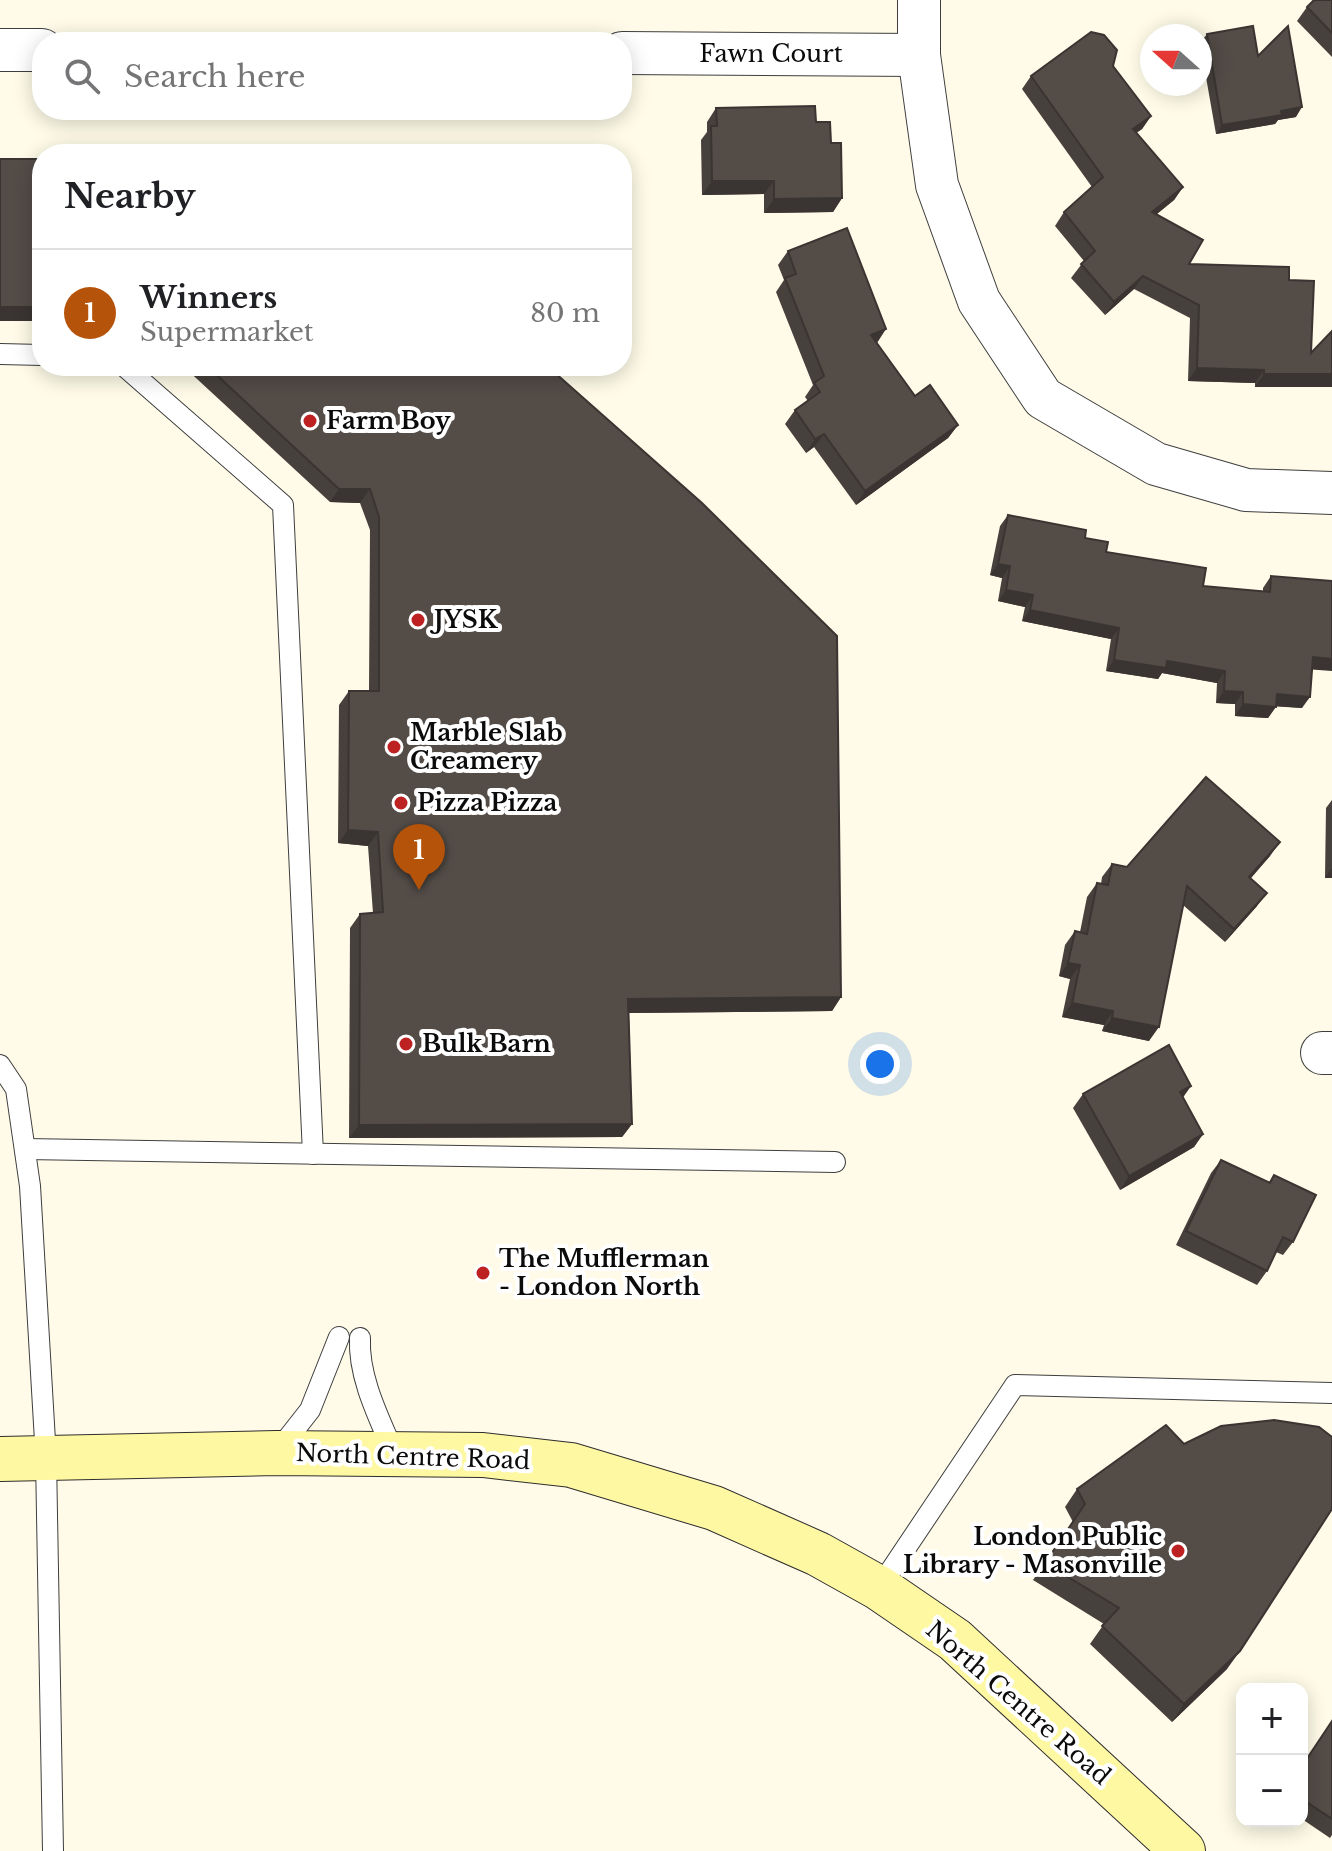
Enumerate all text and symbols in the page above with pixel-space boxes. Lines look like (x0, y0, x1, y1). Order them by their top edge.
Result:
north arrow (1140, 24, 1212, 96)
search box (32, 32, 632, 120)
street label: Fawn Court (699, 39, 843, 68)
icon: search (60, 54, 104, 98)
text: Search here (124, 58, 305, 95)
text: Nearby (64, 175, 196, 217)
text: Winners (140, 279, 277, 316)
text: 1 (84, 297, 96, 329)
text: 80 m (530, 297, 600, 329)
text: Supermarket (140, 316, 314, 348)
place label: Farm Boy (326, 406, 451, 435)
marker: Farm Boy (301, 412, 319, 430)
place label: JYSK (429, 605, 499, 634)
marker: JYSK (409, 611, 427, 629)
place label: Marble Slab Creamery (410, 718, 563, 775)
marker: Marble Slab Creamery (385, 738, 403, 756)
place label: Pizza Pizza (417, 788, 557, 817)
marker: Pizza Pizza (392, 794, 410, 812)
pin: 1 (393, 824, 445, 890)
place label: Bulk Barn (422, 1029, 551, 1058)
marker: Bulk Barn (397, 1035, 415, 1053)
your location (860, 1044, 900, 1084)
place label: The Mufflerman - London North (499, 1244, 710, 1301)
marker: The Mufflerman - London North (474, 1264, 492, 1282)
street label: North Centre Road (295, 1438, 531, 1475)
place label: London Public Library - Masonville (903, 1522, 1162, 1579)
marker: London Public Library - Masonville (1169, 1542, 1187, 1560)
street label: North Centre Road (920, 1615, 1116, 1791)
map controls (1236, 1683, 1308, 1827)
button: + (1236, 1683, 1308, 1755)
button: − (1236, 1755, 1308, 1827)

